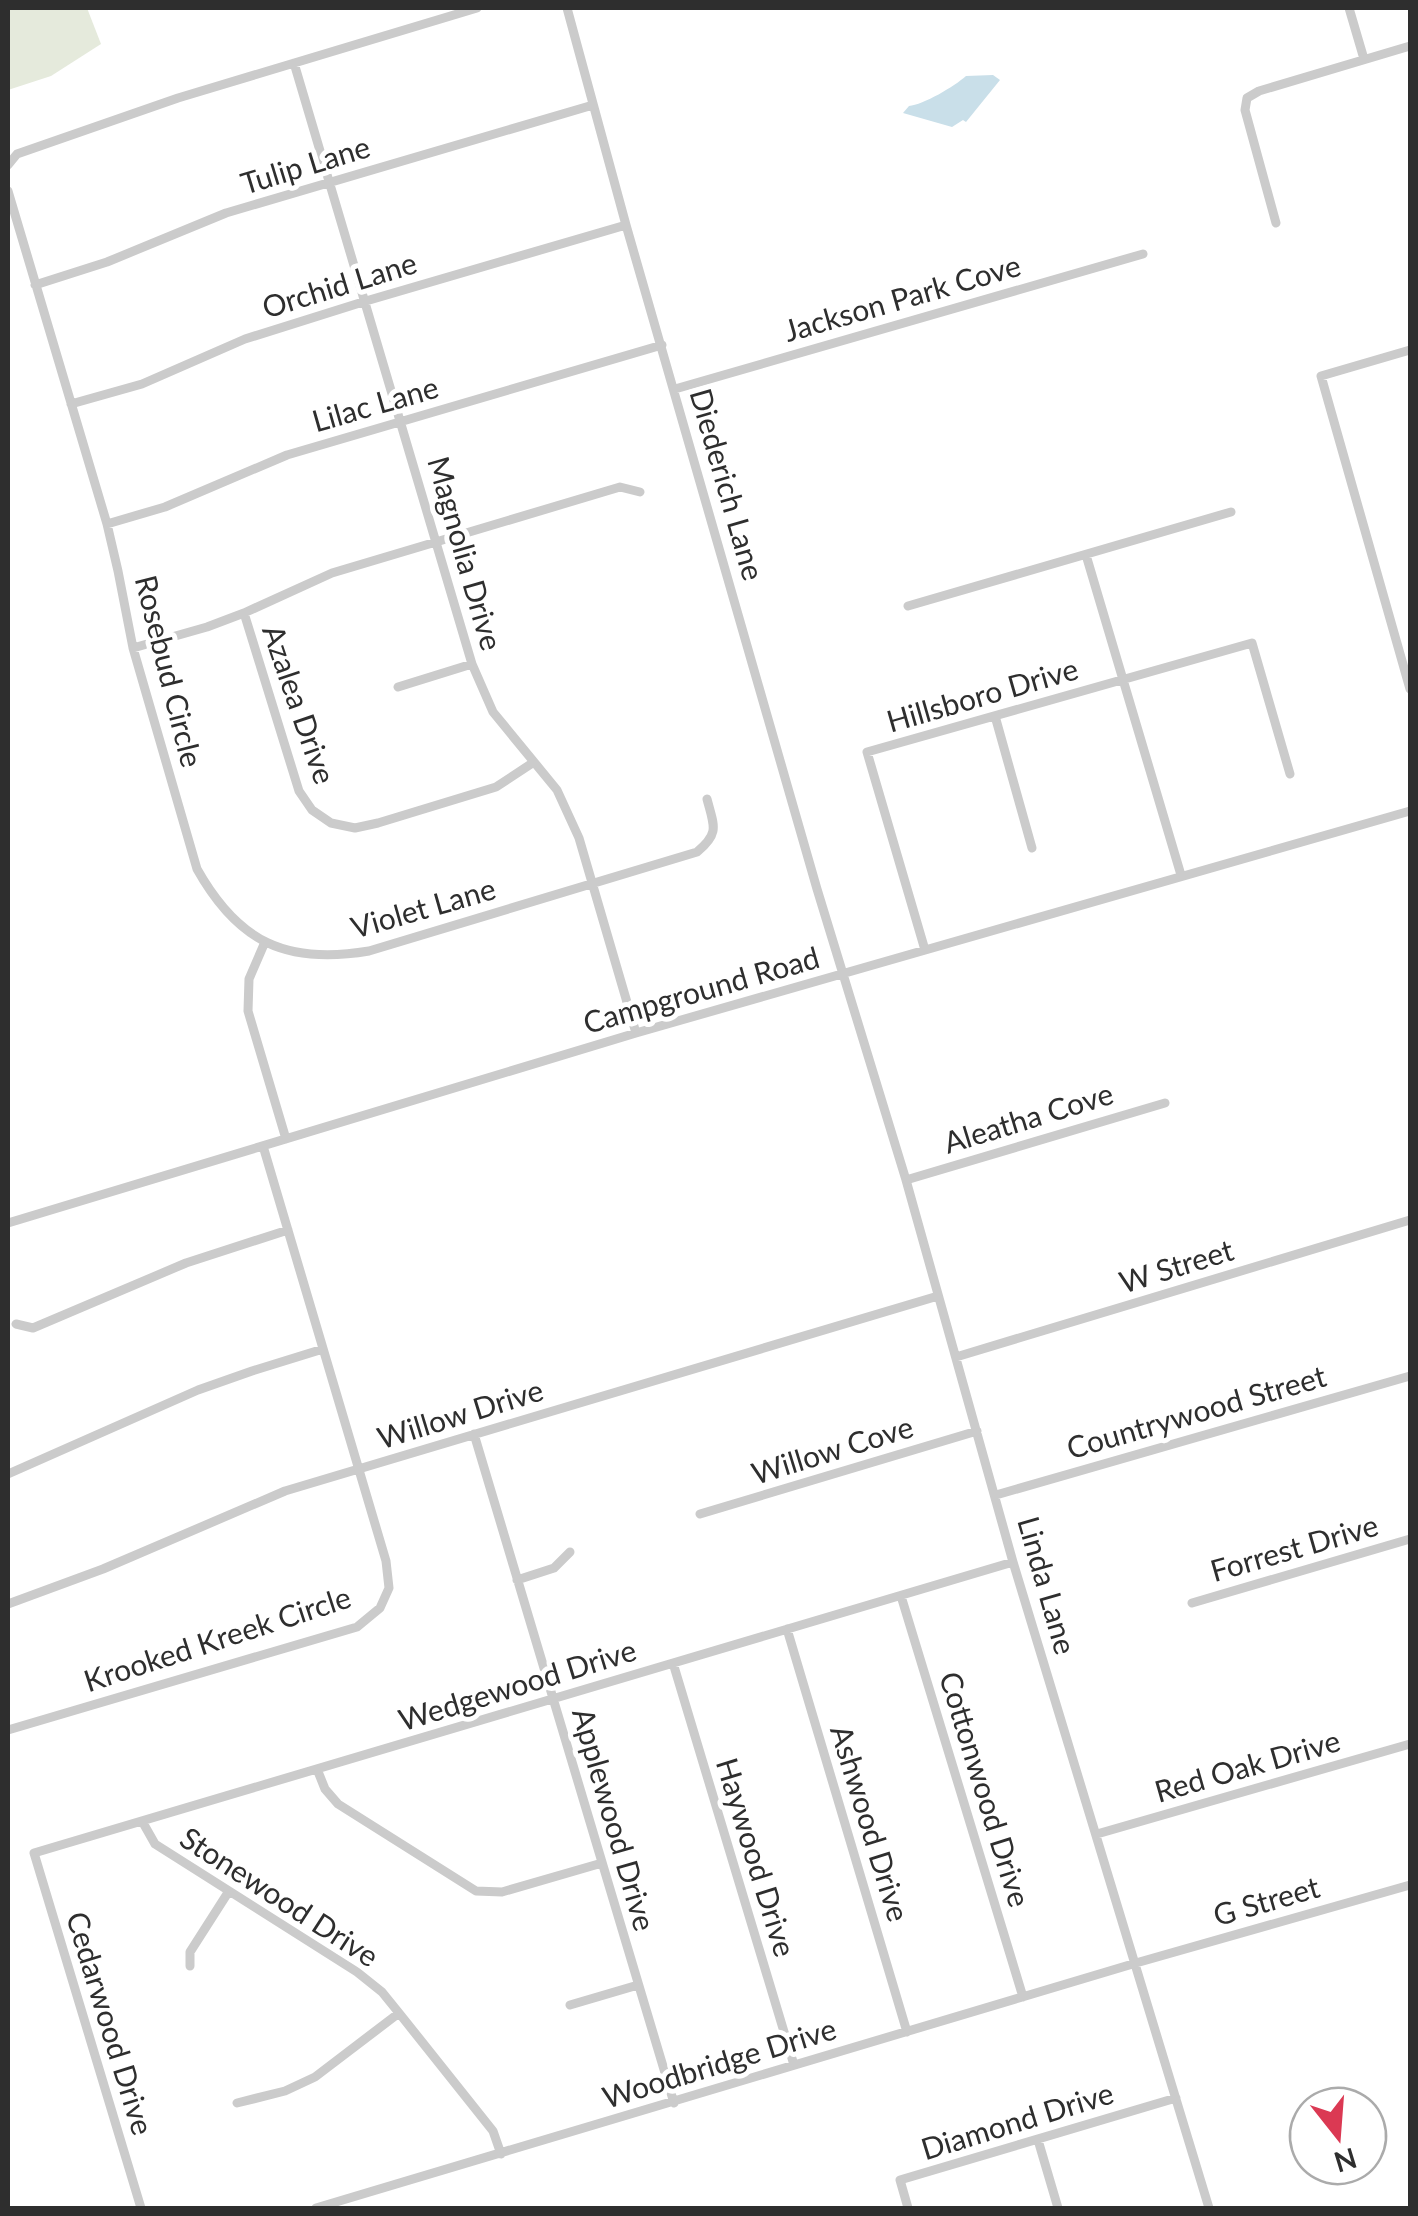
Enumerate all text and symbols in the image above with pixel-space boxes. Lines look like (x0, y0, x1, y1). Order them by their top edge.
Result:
street label: Tulip Lane (236, 127, 374, 201)
street label: Orchid Lane (257, 243, 421, 325)
street label: Jackson Park Cove (780, 246, 1024, 348)
street label: Lilac Lane (308, 368, 442, 438)
street label: Diederich Lane (683, 384, 773, 584)
street label: Magnolia Drive (421, 452, 511, 654)
street label: Rosebud Circle (129, 571, 211, 771)
street label: Azalea Drive (256, 620, 344, 788)
street label: Hillsboro Drive (882, 649, 1082, 739)
street label: Violet Lane (347, 869, 499, 945)
street label: Campground Road (579, 938, 823, 1040)
street label: Aleatha Cove (939, 1074, 1117, 1160)
street label: W Street (1115, 1231, 1238, 1299)
street label: Countrywood Street (1062, 1357, 1330, 1465)
street label: Willow Drive (373, 1371, 547, 1455)
street label: Willow Cove (747, 1407, 917, 1491)
street label: Forrest Drive (1206, 1506, 1382, 1588)
street label: Linda Lane (1011, 1512, 1085, 1658)
street label: Krooked Kreek Circle (79, 1578, 355, 1698)
street label: Wedgewood Drive (394, 1631, 640, 1737)
street label: Cottonwood Drive (933, 1667, 1039, 1911)
street label: Applewood Drive (566, 1703, 664, 1935)
street label: Ashwood Drive (824, 1721, 918, 1925)
street label: Red Oak Drive (1150, 1721, 1344, 1809)
street label: Haywood Drive (710, 1753, 804, 1961)
street label: Stonewood Drive (174, 1819, 386, 1973)
street label: G Street (1209, 1868, 1323, 1932)
street label: Cedarwood Drive (60, 1907, 162, 2139)
street label: Woodbridge Drive (598, 2009, 840, 2115)
street label: Diamond Drive (917, 2074, 1117, 2166)
north arrow (1288, 2086, 1388, 2186)
text: N (1330, 2141, 1361, 2180)

